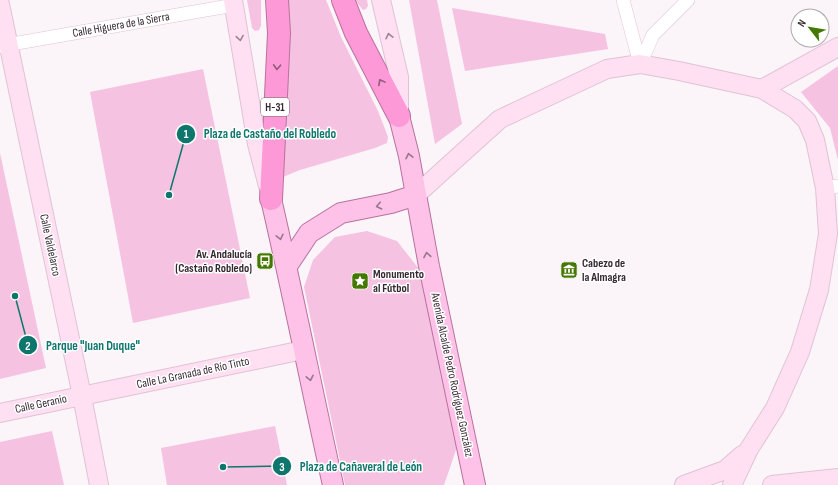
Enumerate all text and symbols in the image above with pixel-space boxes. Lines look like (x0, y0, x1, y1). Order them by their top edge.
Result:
north arrow (790, 8, 830, 48)
street label: Calle Higuera de la Sierra (71, 9, 171, 41)
text: N (795, 17, 809, 29)
one-way arrow (386, 33, 394, 39)
one-way arrow (235, 35, 243, 42)
one-way arrow (273, 64, 282, 70)
one-way arrow (378, 78, 386, 86)
road number: H-31 (261, 98, 289, 116)
callout: Plaza de Castaño del Robledo (176, 121, 345, 146)
text: Plaza de Castaño del Robledo (204, 126, 336, 142)
text: 1 (184, 127, 189, 142)
one-way arrow (405, 153, 413, 160)
one-way arrow (375, 201, 382, 209)
street label: Calle Valdelarco (36, 213, 64, 277)
one-way arrow (276, 234, 284, 240)
place label: Av. Andalucía (Castaño Robledo) (175, 247, 252, 276)
bus stop icon: Av. Andalucía (Castaño Robledo) (255, 251, 275, 271)
one-way arrow (423, 252, 432, 258)
place label: Cabezo de la Almagra (582, 256, 626, 285)
museum icon: Cabezo de la Almagra (559, 260, 579, 280)
place label: Monumento al Fútbol (373, 267, 424, 296)
place icon: Monumento al Fútbol (350, 271, 370, 291)
street label: Avenida Alcalde Pedro Rodríguez González (427, 291, 477, 459)
callout: Parque "Juan Duque" (18, 333, 148, 358)
text: Parque "Juan Duque" (46, 338, 140, 354)
text: 2 (25, 339, 31, 354)
street label: Calle La Granada de Río Tinto (135, 354, 251, 392)
one-way arrow (305, 375, 313, 381)
street label: Calle Geranio (14, 391, 68, 417)
callout: Plaza de Cañaveral de León (272, 454, 430, 479)
text: Plaza de Cañaveral de León (300, 459, 422, 475)
text: 3 (279, 460, 285, 475)

